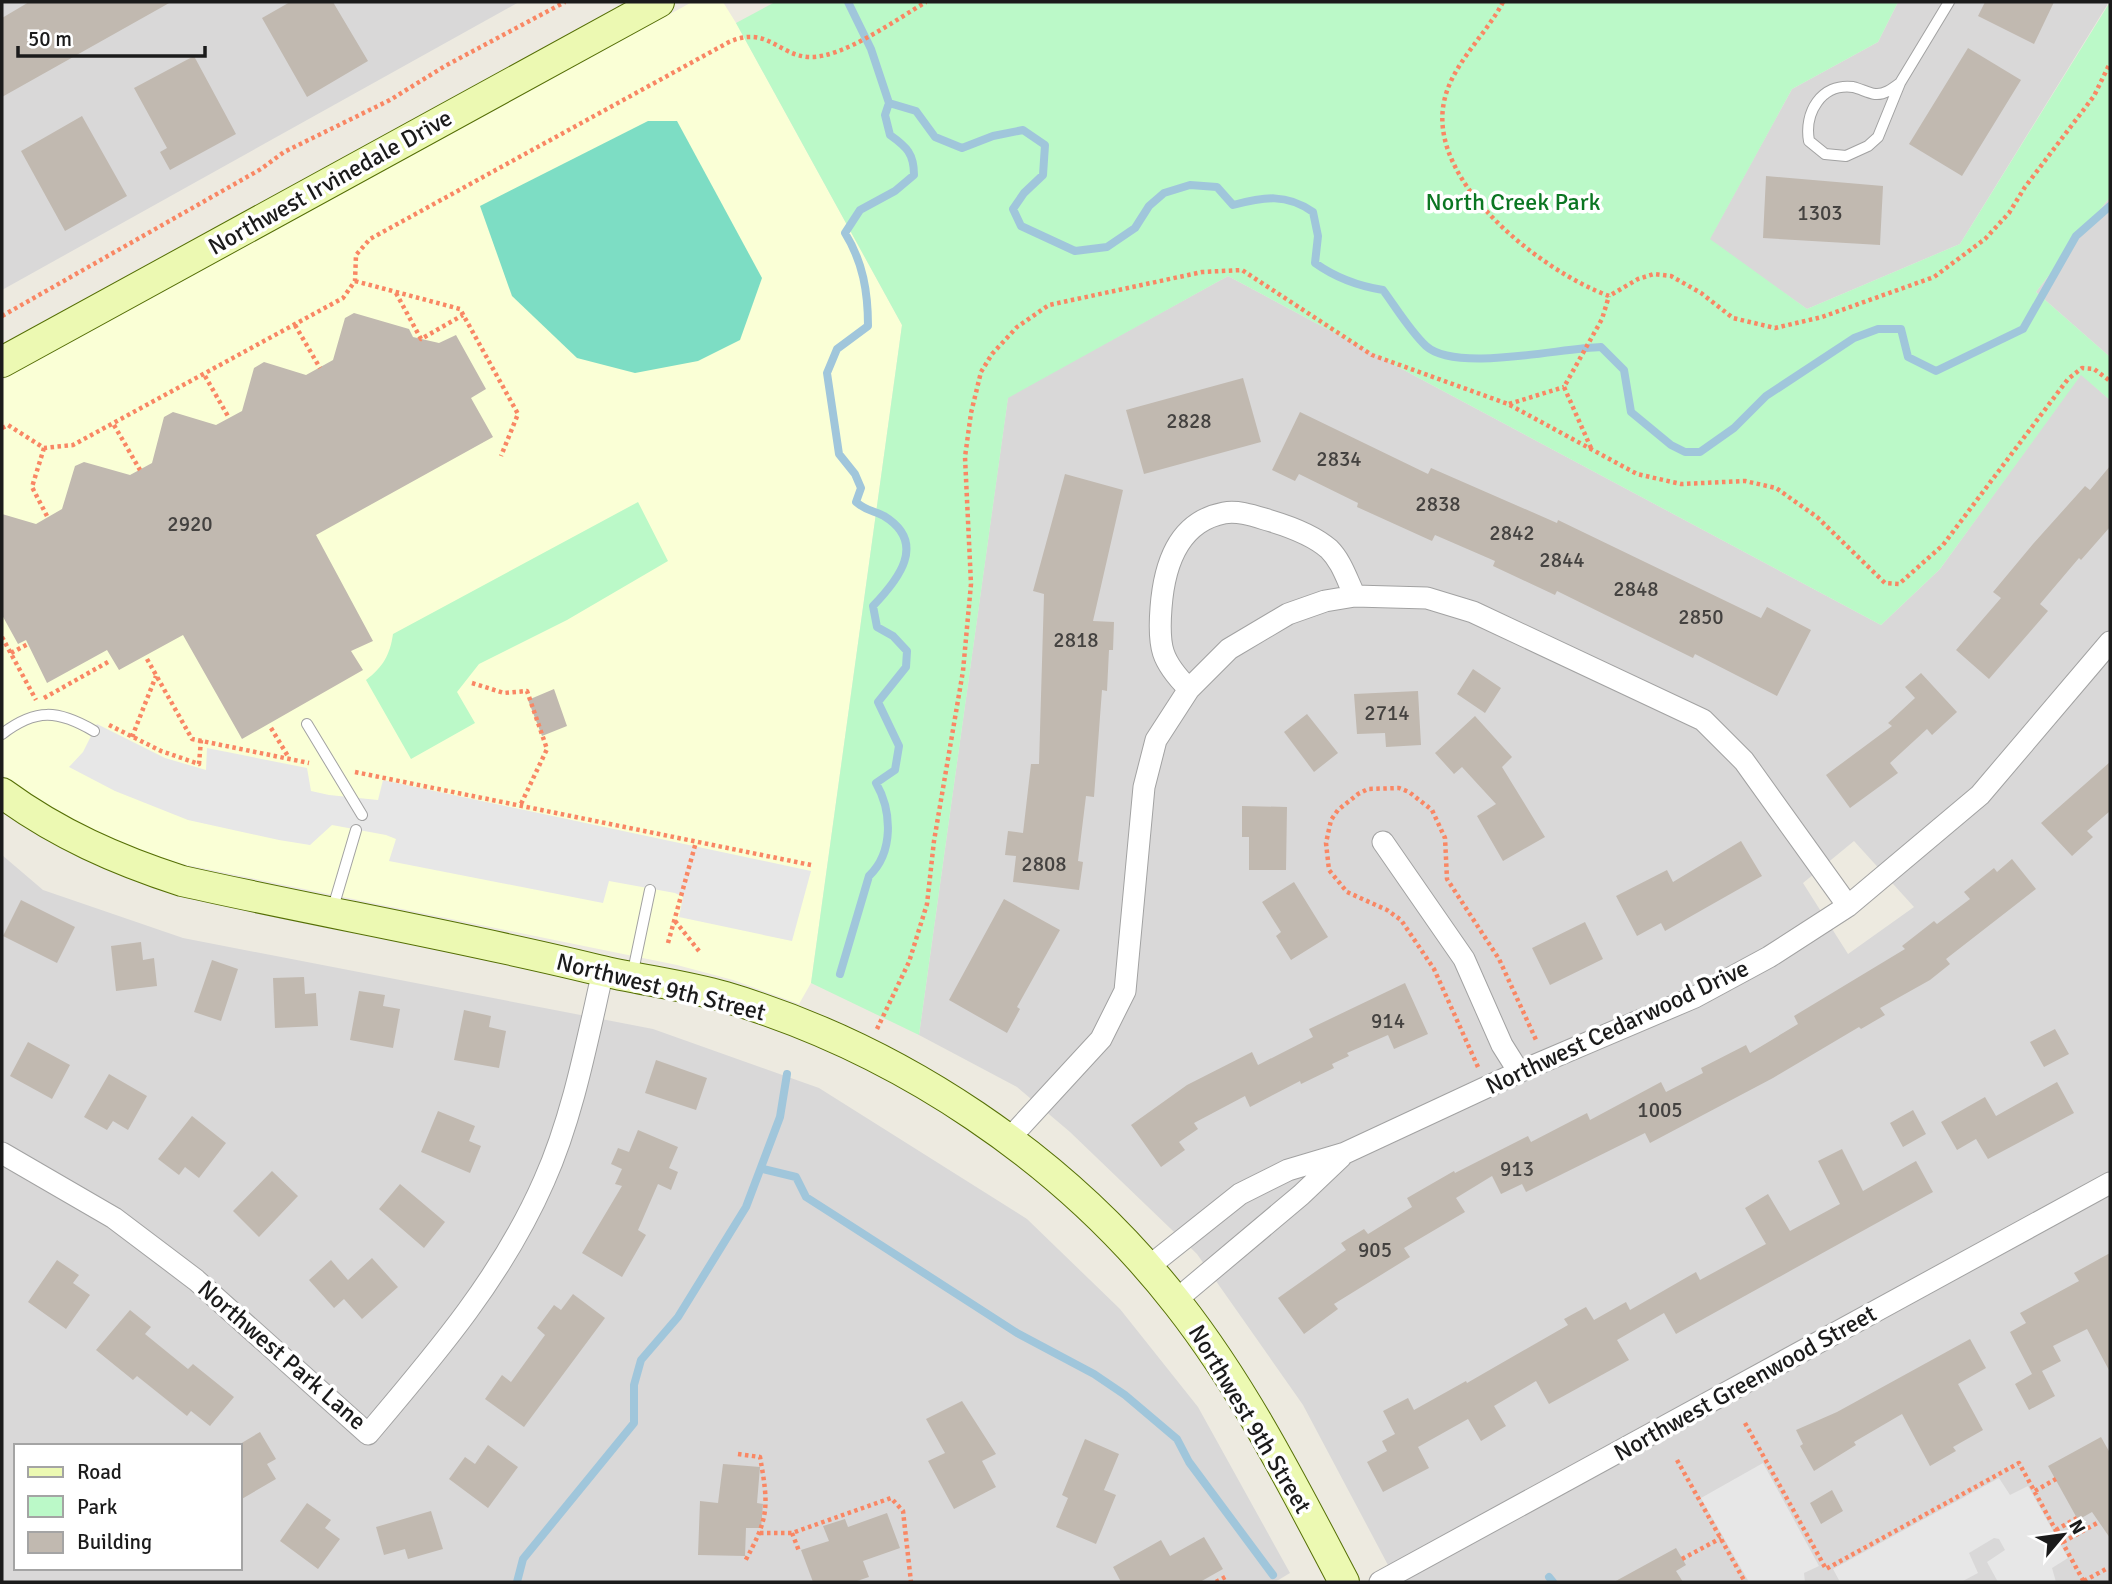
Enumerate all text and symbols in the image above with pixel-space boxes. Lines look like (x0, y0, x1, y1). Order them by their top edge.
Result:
scale bar (18, 14, 205, 58)
text: 50 m (28, 26, 72, 52)
street label: Northwest Irvinedale Drive (203, 102, 457, 262)
park label: North Creek Park (1425, 187, 1601, 217)
house number: 1303 (1797, 200, 1843, 226)
house number: 2828 (1166, 408, 1212, 434)
house number: 2834 (1316, 446, 1362, 472)
house number: 2838 (1415, 491, 1461, 517)
house number: 2920 (167, 511, 213, 537)
house number: 2842 (1489, 520, 1535, 546)
house number: 2844 (1539, 547, 1585, 573)
house number: 2848 (1613, 576, 1659, 602)
house number: 2850 (1678, 604, 1724, 630)
house number: 2818 (1053, 627, 1099, 653)
house number: 2714 (1364, 700, 1410, 726)
house number: 2808 (1021, 851, 1067, 877)
street label: Northwest 9th Street (553, 946, 769, 1028)
street label: Northwest Cedarwood Drive (1481, 953, 1753, 1101)
house number: 914 (1371, 1008, 1405, 1034)
house number: 1005 (1637, 1097, 1683, 1123)
house number: 913 (1500, 1156, 1534, 1182)
house number: 905 (1358, 1237, 1392, 1263)
street label: Northwest Park Lane (192, 1274, 372, 1436)
street label: Northwest Greenwood Street (1608, 1298, 1882, 1468)
street label: Northwest 9th Street (1182, 1319, 1318, 1519)
legend (14, 1444, 242, 1570)
text: Road (77, 1459, 122, 1485)
text: Park (77, 1494, 118, 1520)
north arrow (2028, 1500, 2098, 1570)
text: N (2063, 1516, 2091, 1539)
text: Building (77, 1529, 152, 1555)

